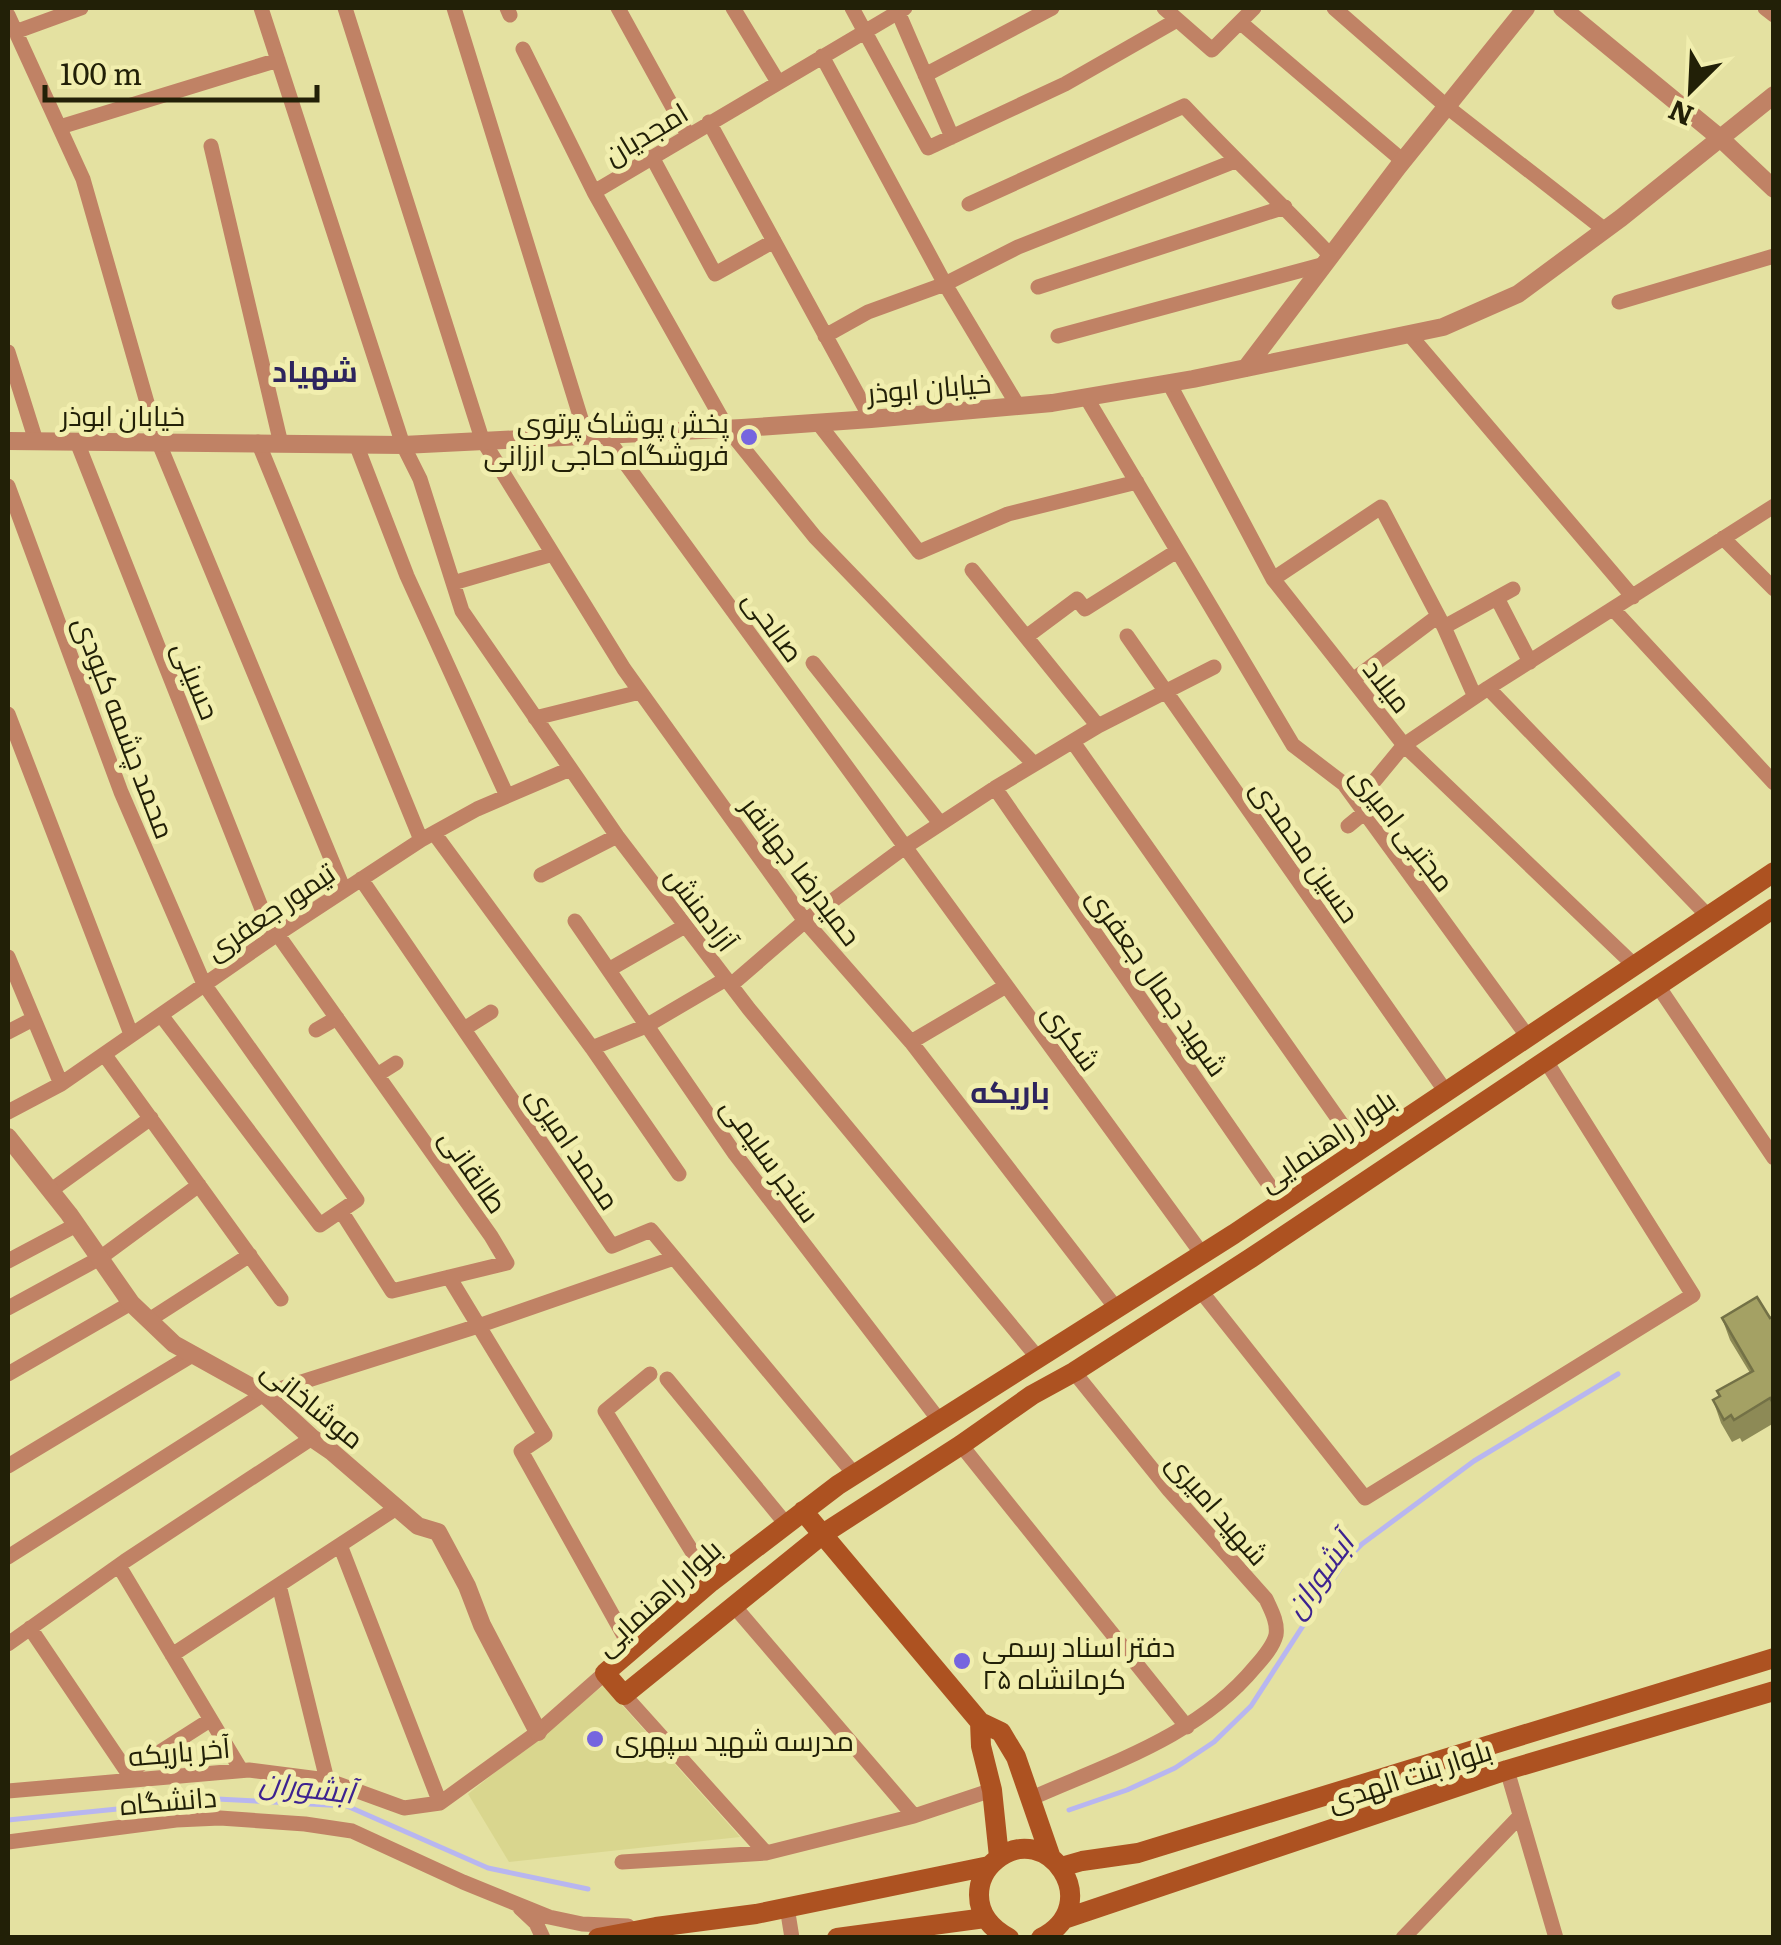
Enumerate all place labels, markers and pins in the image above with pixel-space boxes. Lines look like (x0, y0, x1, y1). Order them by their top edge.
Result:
place label: پخش پوشاک پرتوی فروشگاه حاجی ارزانی (483, 400, 730, 474)
marker: پخش پوشاک پرتوی فروشگاه حاجی ارزانی (738, 426, 760, 448)
place label: دفتر اسناد رسمی ۲۵ کرمانشاه (982, 1624, 1175, 1698)
marker: دفتر اسناد رسمی ۲۵ کرمانشاه (951, 1650, 973, 1672)
place label: مدرسه شهید سپهری (615, 1718, 854, 1760)
marker: مدرسه شهید سپهری (584, 1728, 606, 1750)

